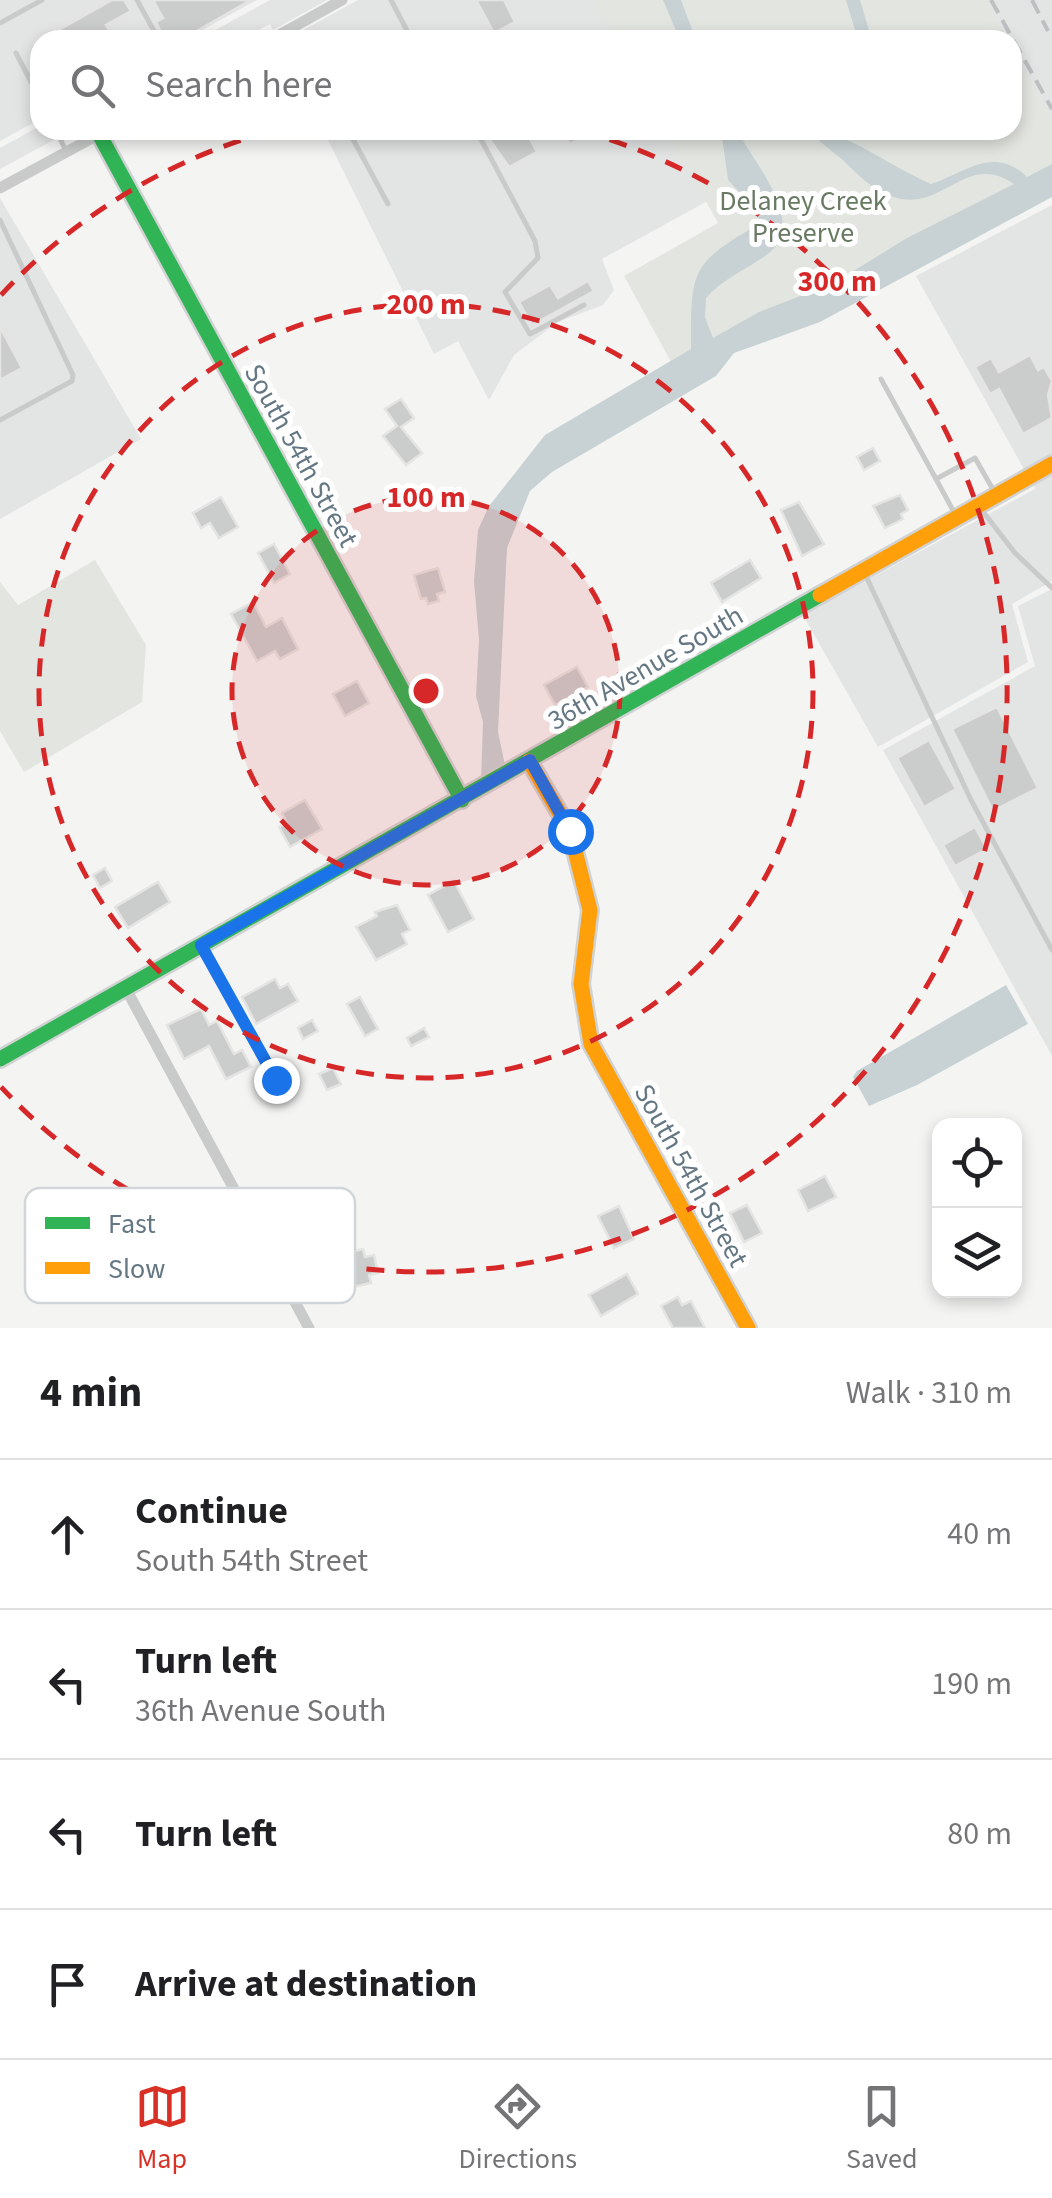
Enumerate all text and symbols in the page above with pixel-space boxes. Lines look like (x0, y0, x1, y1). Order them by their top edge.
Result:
search box (30, 30, 1022, 140)
icon: search (65, 58, 120, 113)
text: Search here (145, 58, 332, 112)
park label: Delaney Creek Preserve (719, 181, 887, 253)
text: 300 m (797, 260, 877, 303)
text: 200 m (386, 283, 466, 326)
street label: South 54th Street (234, 357, 368, 555)
text: 100 m (386, 476, 466, 519)
street label: 36th Avenue South (540, 596, 751, 740)
centre of rings (408, 673, 444, 709)
route start (548, 809, 594, 855)
route end (254, 1058, 300, 1104)
street label: South 54th Street (624, 1077, 758, 1275)
map controls (932, 1118, 1022, 1298)
button: locate (932, 1118, 1022, 1208)
legend (25, 1188, 355, 1303)
text: Fast (108, 1204, 156, 1244)
button: layers (932, 1208, 1022, 1298)
text: Slow (108, 1249, 165, 1289)
text: 4 min (40, 1363, 142, 1423)
text: Walk · 310 m (846, 1370, 1012, 1416)
text: Continue (135, 1484, 288, 1538)
icon: ahead (40, 1507, 95, 1562)
text: 40 m (947, 1511, 1012, 1557)
text: South 54th Street (135, 1538, 368, 1584)
text: Turn left (135, 1634, 277, 1688)
icon: left (40, 1657, 95, 1712)
text: 190 m (931, 1661, 1012, 1707)
text: 36th Avenue South (135, 1688, 387, 1734)
icon: left (40, 1807, 95, 1862)
text: Turn left (135, 1807, 277, 1861)
text: 80 m (947, 1811, 1012, 1857)
icon: arrive (40, 1957, 95, 2012)
text: Arrive at destination (135, 1957, 477, 2011)
tab: Map (135, 2079, 190, 2179)
tab: Directions (459, 2079, 577, 2179)
tab: Saved (846, 2079, 917, 2179)

